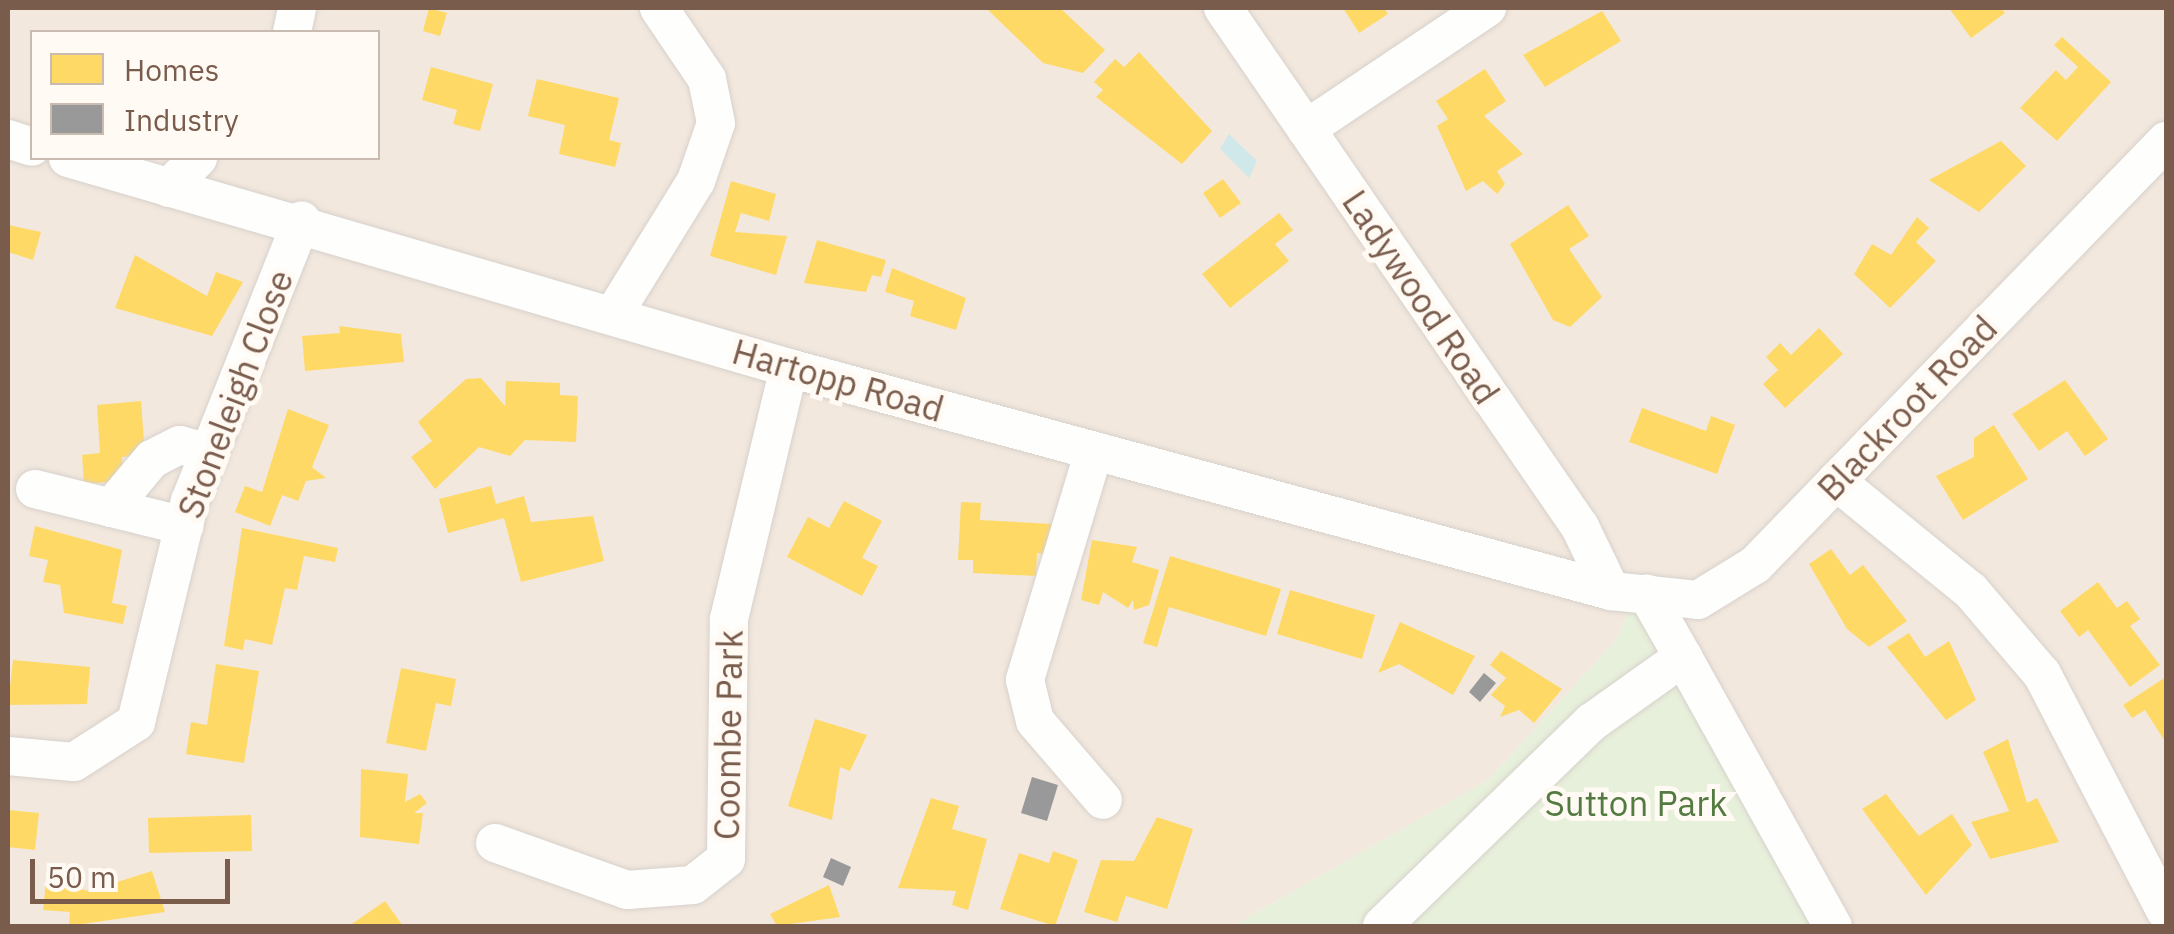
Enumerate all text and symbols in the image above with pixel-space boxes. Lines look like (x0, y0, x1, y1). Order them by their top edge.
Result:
legend (30, 30, 380, 160)
text: Homes (124, 50, 219, 89)
text: Industry (124, 100, 239, 139)
street label: Ladywood Road (1334, 182, 1508, 412)
street label: Stoneleigh Close (168, 264, 302, 524)
street label: Blackroot Road (1809, 307, 2005, 509)
street label: Hartopp Road (728, 330, 948, 430)
street label: Coombe Park (705, 630, 751, 840)
park label: Sutton Park (1545, 782, 1727, 824)
scale bar (35, 839, 235, 901)
text: 50 m (47, 857, 116, 896)

